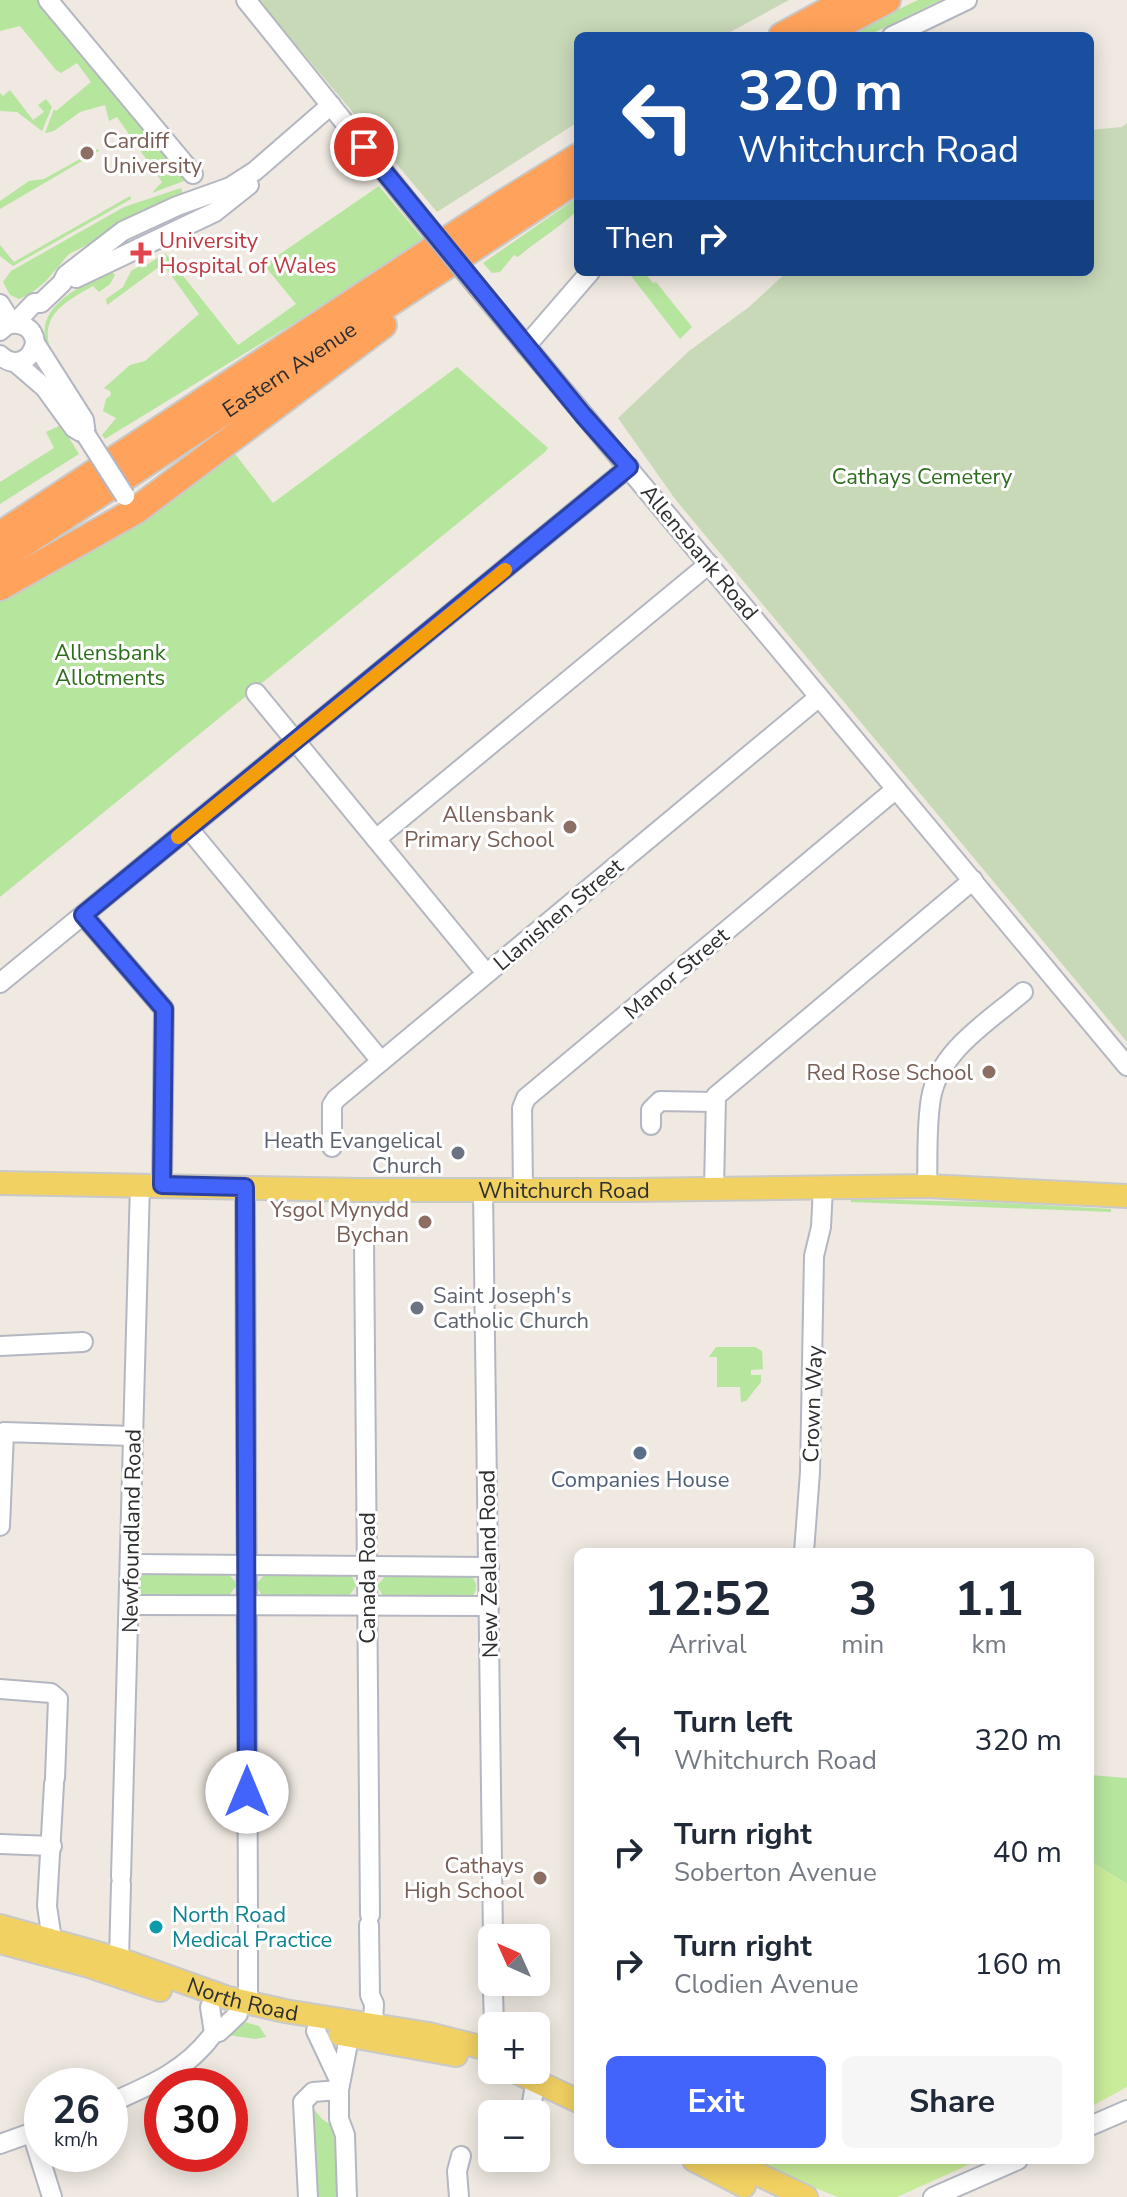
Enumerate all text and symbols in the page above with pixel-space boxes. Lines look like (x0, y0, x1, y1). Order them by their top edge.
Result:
text: 320 m (738, 53, 903, 130)
icon: left (606, 64, 710, 168)
pin (330, 113, 398, 181)
icon: arrive (342, 125, 386, 169)
place label: Cardiff University (103, 126, 203, 181)
text: Whitchurch Road (738, 126, 1019, 175)
marker: Cardiff University (78, 144, 96, 162)
icon: right (690, 216, 734, 260)
text: Then (606, 218, 674, 259)
place label: University Hospital of Wales (159, 226, 336, 281)
marker: University Hospital of Wales (130, 242, 152, 264)
street label: Eastern Avenue (217, 315, 363, 425)
park label: Cathays Cemetery (832, 462, 1013, 492)
street label: Allensbank Road (634, 478, 765, 627)
park label: Allensbank Allotments (54, 638, 167, 693)
place label: Allensbank Primary School (404, 800, 555, 855)
marker: Allensbank Primary School (561, 818, 579, 836)
street label: Llanishen Street (487, 851, 630, 978)
street label: Manor Street (618, 921, 736, 1027)
place label: Red Rose School (807, 1058, 973, 1088)
marker: Red Rose School (980, 1063, 998, 1081)
place label: Heath Evangelical Church (264, 1126, 442, 1181)
marker: Heath Evangelical Church (449, 1144, 467, 1162)
street label: Whitchurch Road (478, 1176, 650, 1206)
place label: Ysgol Mynydd Bychan (269, 1195, 409, 1250)
marker: Ysgol Mynydd Bychan (416, 1213, 434, 1231)
place label: Saint Joseph's Catholic Church (433, 1281, 589, 1336)
marker: Saint Joseph's Catholic Church (408, 1299, 426, 1317)
street label: Crown Way (796, 1344, 830, 1463)
street label: Newfoundland Road (115, 1429, 149, 1633)
marker: Companies House (631, 1444, 649, 1462)
place label: Companies House (551, 1465, 729, 1495)
street label: New Zealand Road (472, 1470, 506, 1658)
street label: Canada Road (353, 1512, 383, 1644)
text: 12:52 (644, 1566, 771, 1632)
text: 3 (848, 1566, 877, 1632)
text: 1.1 (954, 1566, 1024, 1632)
text: Arrival (669, 1627, 747, 1662)
text: min (841, 1627, 884, 1662)
text: km (972, 1627, 1007, 1662)
text: Turn left (674, 1702, 792, 1743)
icon: left (606, 1718, 650, 1762)
text: 320 m (975, 1720, 1062, 1761)
text: Whitchurch Road (674, 1743, 877, 1778)
position arrow (205, 1750, 289, 1834)
text: Turn right (674, 1814, 812, 1855)
icon: right (606, 1830, 650, 1874)
text: 40 m (993, 1832, 1062, 1873)
place label: Cathays High School (404, 1851, 524, 1906)
text: Soberton Avenue (674, 1855, 877, 1890)
marker: Cathays High School (531, 1869, 549, 1887)
place label: North Road Medical Practice (172, 1900, 332, 1955)
marker: North Road Medical Practice (147, 1918, 165, 1936)
north arrow (478, 1924, 550, 1996)
map controls (478, 1924, 550, 2172)
text: Turn right (674, 1926, 812, 1967)
icon: right (606, 1942, 650, 1986)
text: 160 m (975, 1944, 1062, 1985)
text: Clodien Avenue (674, 1967, 858, 2002)
street label: North Road (183, 1971, 300, 2029)
button: + (478, 2012, 550, 2084)
button: Exit (606, 2056, 826, 2148)
button: Share (842, 2056, 1062, 2148)
speed limit sign: 30 (144, 2068, 248, 2172)
text: 26 (52, 2083, 100, 2137)
button: − (478, 2100, 550, 2172)
text: km/h (54, 2126, 98, 2153)

